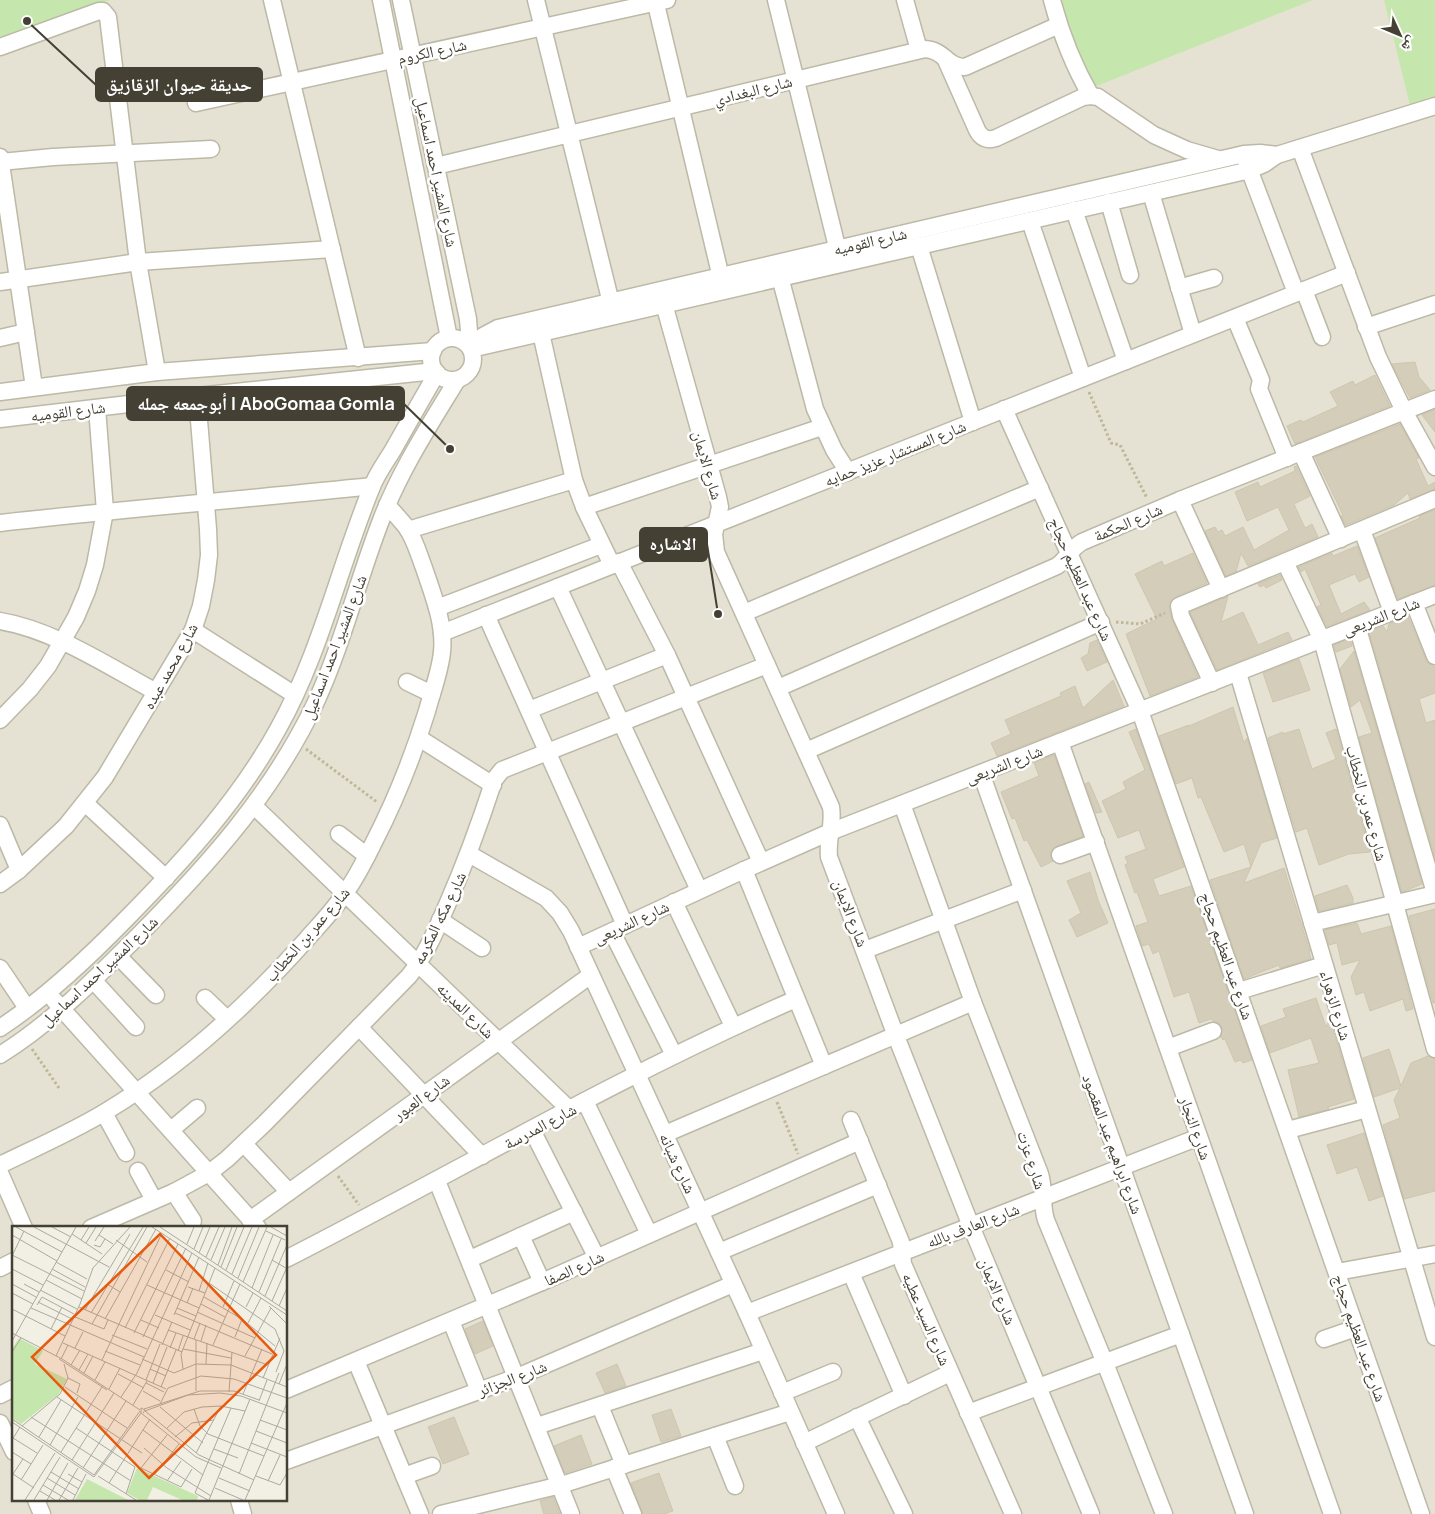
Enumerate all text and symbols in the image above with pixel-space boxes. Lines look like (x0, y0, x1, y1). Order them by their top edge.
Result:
north arrow (1375, 10, 1425, 60)
text: ش (1398, 32, 1422, 56)
street label: شارع الكروم (396, 33, 468, 69)
callout: حديقة حيوان الزقازيق (96, 68, 262, 101)
street label: شارع البغدادي (712, 70, 795, 112)
text: حديقة حيوان الزقازيق (106, 72, 252, 96)
street label: شارع المشير احمد اسماعيل (410, 95, 464, 249)
street label: شارع القوميه (831, 222, 909, 260)
callout: أبوجمعه جمله | AboGomaa Gomla (127, 387, 404, 420)
text: أبوجمعه جمله | AboGomaa Gomla (137, 391, 395, 415)
street label: شارع القوميه (30, 396, 106, 426)
street label: شارع المستشار عزيز حمايه (821, 415, 969, 491)
street label: شارع الايمان (688, 428, 728, 502)
street label: شارع الحكمة (1090, 498, 1166, 546)
street label: شارع عبد العظيم حجاج (1044, 514, 1118, 644)
callout: الاشاره (640, 528, 707, 561)
text: الاشاره (649, 531, 697, 555)
street label: شارع المشير احمد اسماعيل (296, 572, 372, 722)
street label: شارع الشريعى (1339, 591, 1423, 641)
street label: شارع محمد عبده (137, 619, 203, 713)
street label: شارع الشريعى (962, 739, 1046, 789)
street label: شارع عمر بن الخطاب (1341, 743, 1393, 863)
street label: شارع مكه المكرمه (407, 868, 471, 968)
street label: شارع الايمان (828, 876, 874, 950)
street label: شارع عمر بن الخطاب (260, 882, 354, 986)
street label: شارع عبد العظيم حجاج (1195, 889, 1259, 1023)
street label: شارع الشريعى (590, 895, 672, 949)
street label: شارع المشير احمد اسماعيل (36, 911, 162, 1031)
street label: شارع الزهراء (1315, 967, 1357, 1043)
street label: شارع المدينه (432, 977, 500, 1043)
street label: شارع العبور (387, 1069, 454, 1126)
street label: شارع ابراهيم عبد المقصود (1077, 1071, 1149, 1217)
street label: شارع النجار (1174, 1092, 1217, 1163)
street label: شارع المدرسة (500, 1098, 580, 1154)
street label: شارع عزت (1012, 1128, 1052, 1192)
street label: شارع شبانه (654, 1129, 702, 1197)
street label: شارع العارف بالله (924, 1197, 1022, 1253)
inset map (12, 1226, 288, 1502)
street label: شارع الصفا (541, 1245, 607, 1291)
street label: شارع الايمان (974, 1254, 1022, 1328)
street label: شارع السيد عطيه (898, 1269, 956, 1369)
street label: شارع عبد العظيم حجاج (1328, 1271, 1392, 1405)
street label: شارع الجزائر (473, 1355, 550, 1402)

